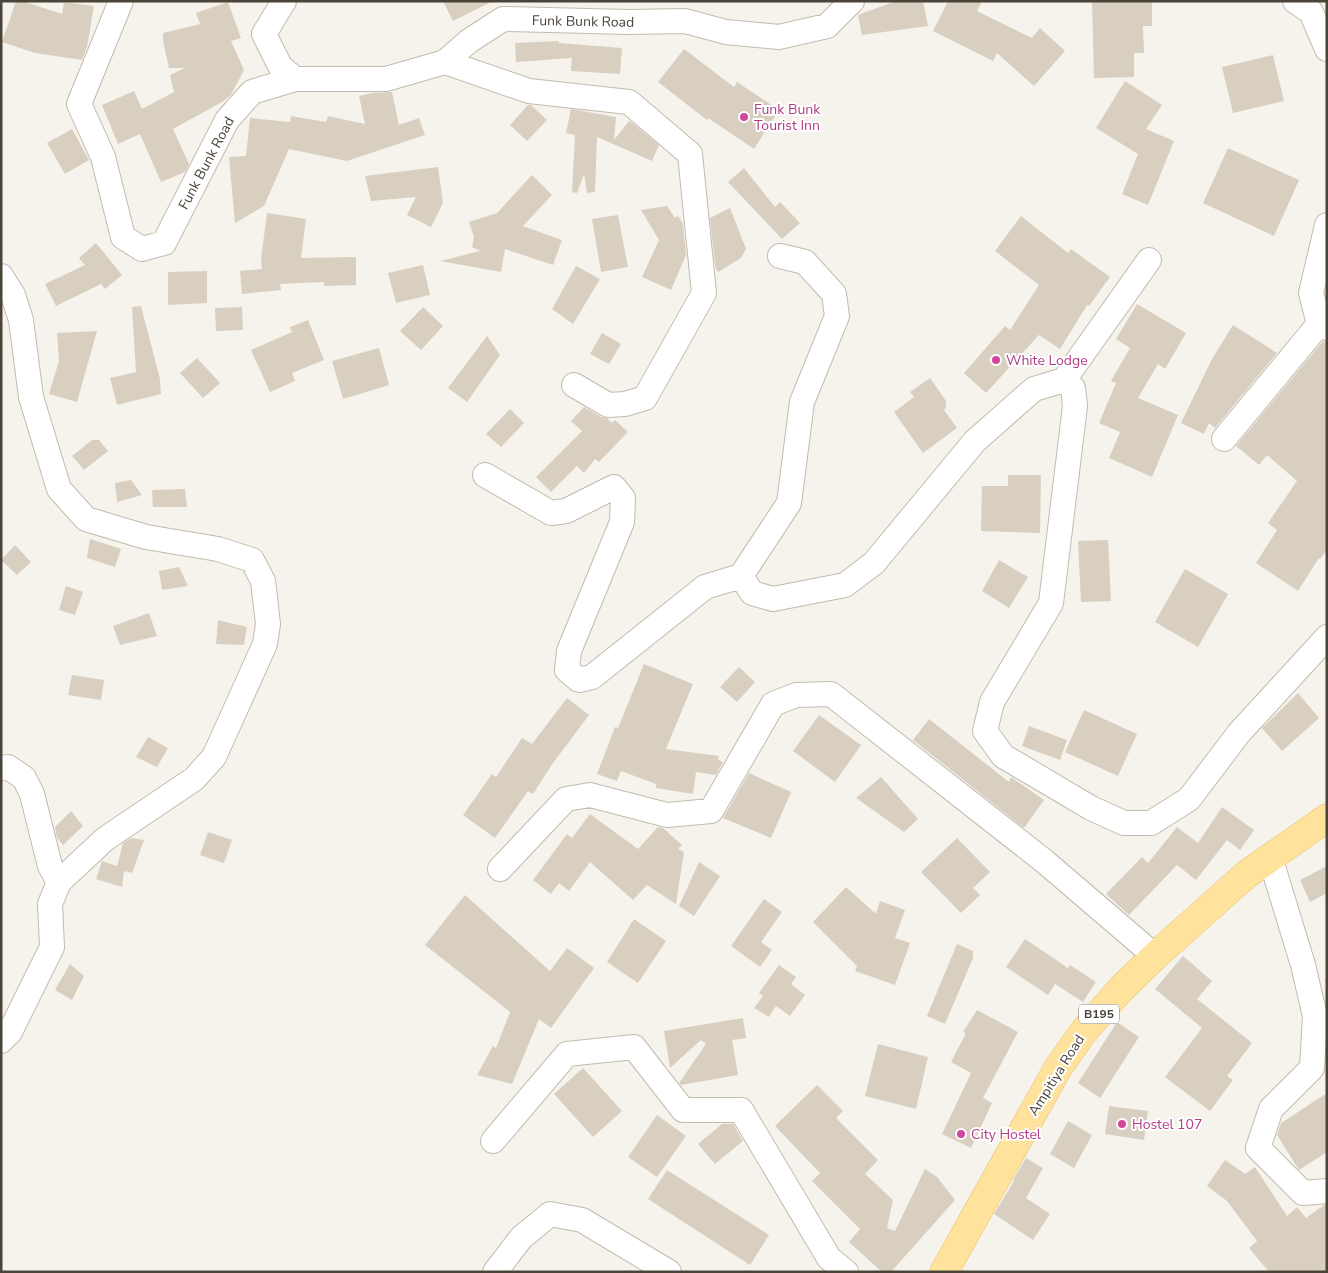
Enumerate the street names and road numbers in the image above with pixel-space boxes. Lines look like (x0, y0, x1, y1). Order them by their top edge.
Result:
street label: Funk Bunk Road (532, 11, 634, 32)
street label: Funk Bunk Road (174, 114, 239, 213)
road number: B195 (1079, 1004, 1119, 1024)
street label: Ampitiya Road (1024, 1031, 1089, 1119)

